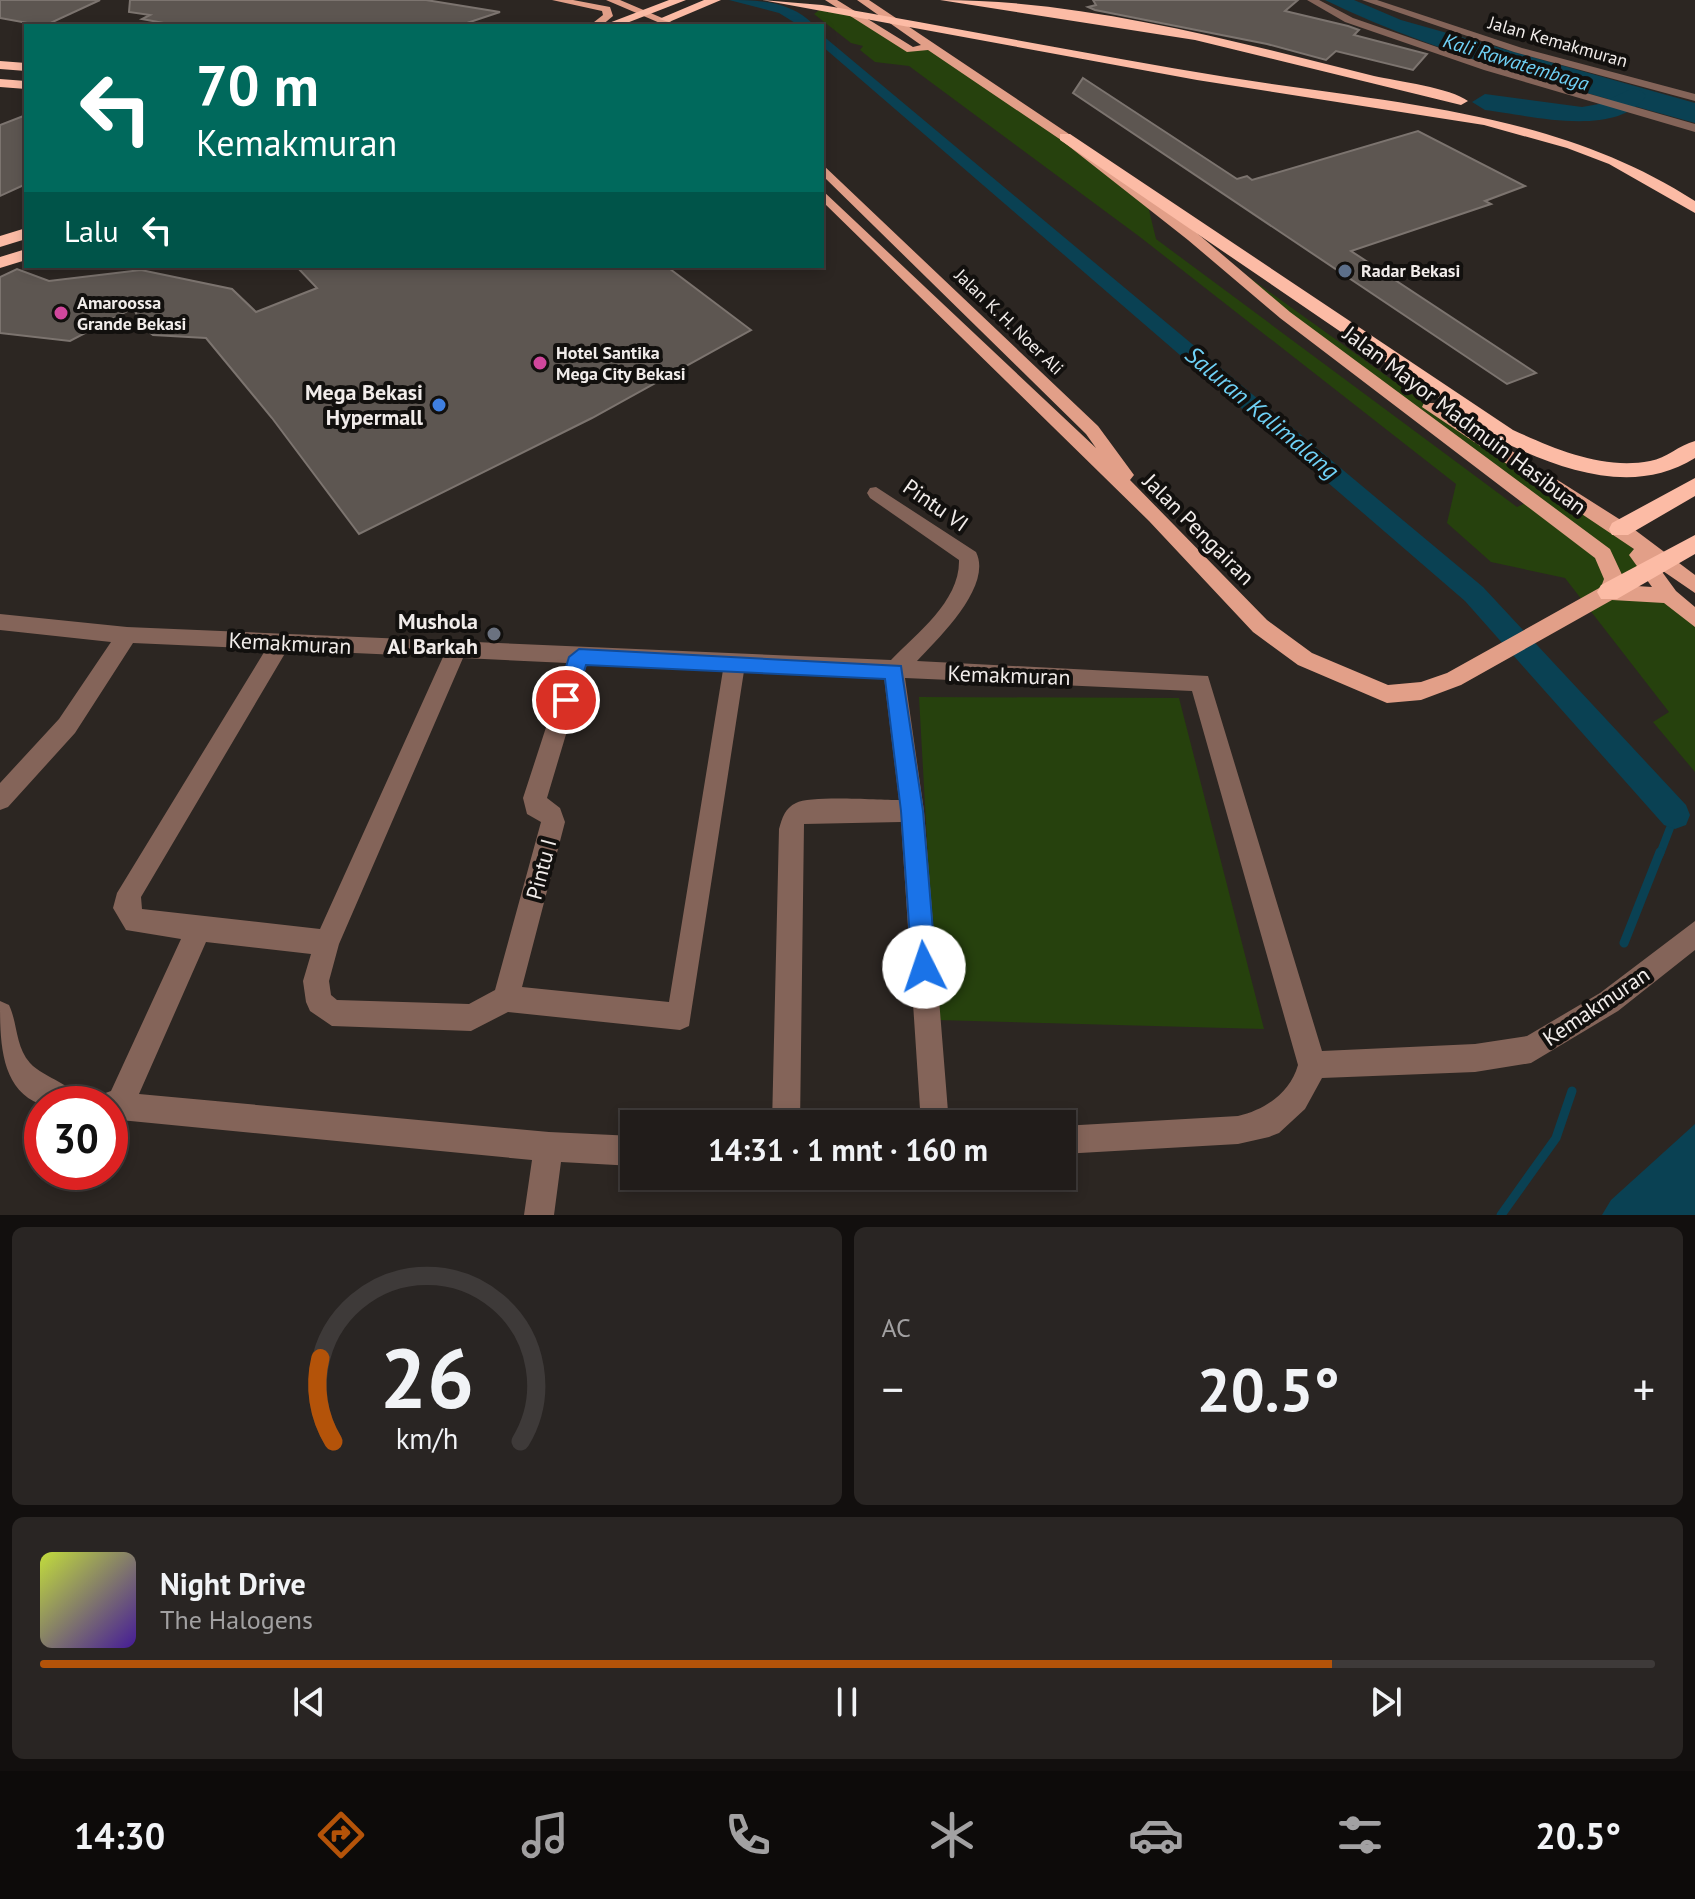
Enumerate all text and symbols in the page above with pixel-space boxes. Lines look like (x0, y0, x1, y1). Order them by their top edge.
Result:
street label: Jalan Kemakmuran (1485, 10, 1630, 72)
water label: Kali Rawatembaga (1440, 27, 1592, 97)
text: 70 m (196, 49, 319, 121)
icon: left (64, 56, 168, 160)
text: Kemakmuran (196, 119, 397, 166)
icon: left (135, 208, 179, 252)
text: Lalu (64, 211, 119, 250)
place label: Radar Bekasi (1361, 259, 1460, 282)
marker: Radar Bekasi (1336, 262, 1354, 280)
street label: Jalan K. H. Noer Ali (949, 263, 1069, 379)
place label: Amaroossa Grande Bekasi (77, 291, 186, 335)
marker: Amaroossa Grande Bekasi (52, 304, 70, 322)
street label: Jalan Mayor Madmuin Hasibuan (1337, 319, 1592, 521)
water label: Saluran Kalimalang (1179, 339, 1346, 486)
place label: Hotel Santika Mega City Bekasi (556, 341, 686, 385)
marker: Hotel Santika Mega City Bekasi (531, 354, 549, 372)
place label: Mega Bekasi Hypermall (305, 378, 424, 431)
marker: Mega Bekasi Hypermall (430, 396, 448, 414)
street label: Jalan Pengairan (1137, 467, 1261, 591)
street label: Pintu VI (898, 472, 974, 538)
place label: Mushola Al Barkah (387, 607, 478, 660)
marker: Mushola Al Barkah (485, 625, 503, 643)
street label: Kemakmuran (228, 626, 352, 660)
street label: Kemakmuran (947, 659, 1071, 691)
pin (532, 666, 600, 734)
icon: arrive (544, 678, 588, 722)
street label: Pintu I (519, 836, 563, 902)
position arrow (882, 925, 966, 1009)
street label: Kemakmuran (1537, 960, 1655, 1052)
speed limit sign: 30 (24, 1086, 128, 1190)
text: 14:31 · 1 mnt · 160 m (708, 1130, 988, 1169)
text: AC (882, 1311, 911, 1344)
text: 26 (380, 1323, 474, 1431)
text: 20.5° (1197, 1350, 1340, 1428)
text: − (882, 1360, 904, 1417)
text: + (1633, 1360, 1655, 1417)
text: km/h (395, 1420, 458, 1457)
text: Night Drive (160, 1564, 306, 1603)
text: The Halogens (160, 1603, 313, 1636)
icon: previous (287, 1680, 331, 1724)
icon: pause (825, 1680, 869, 1724)
icon: next (1364, 1680, 1408, 1724)
icon: directions (313, 1807, 369, 1863)
icon: music (517, 1807, 573, 1863)
icon: phone (720, 1807, 776, 1863)
icon: climate (924, 1807, 980, 1863)
icon: car (1128, 1807, 1184, 1863)
icon: filters (1332, 1807, 1388, 1863)
text: 14:30 (74, 1812, 165, 1859)
text: 20.5° (1535, 1812, 1621, 1859)

